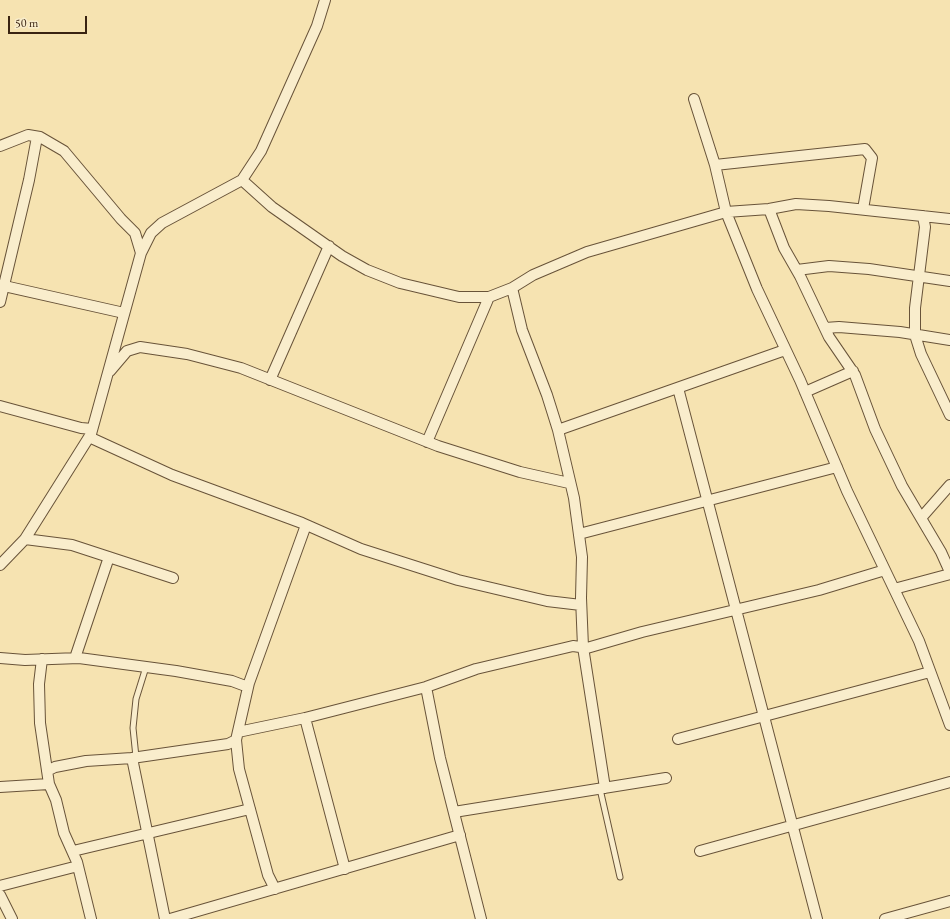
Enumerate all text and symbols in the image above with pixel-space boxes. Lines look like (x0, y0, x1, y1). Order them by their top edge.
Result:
scale bar (10, 8, 89, 34)
text: 50 m (15, 15, 38, 31)

